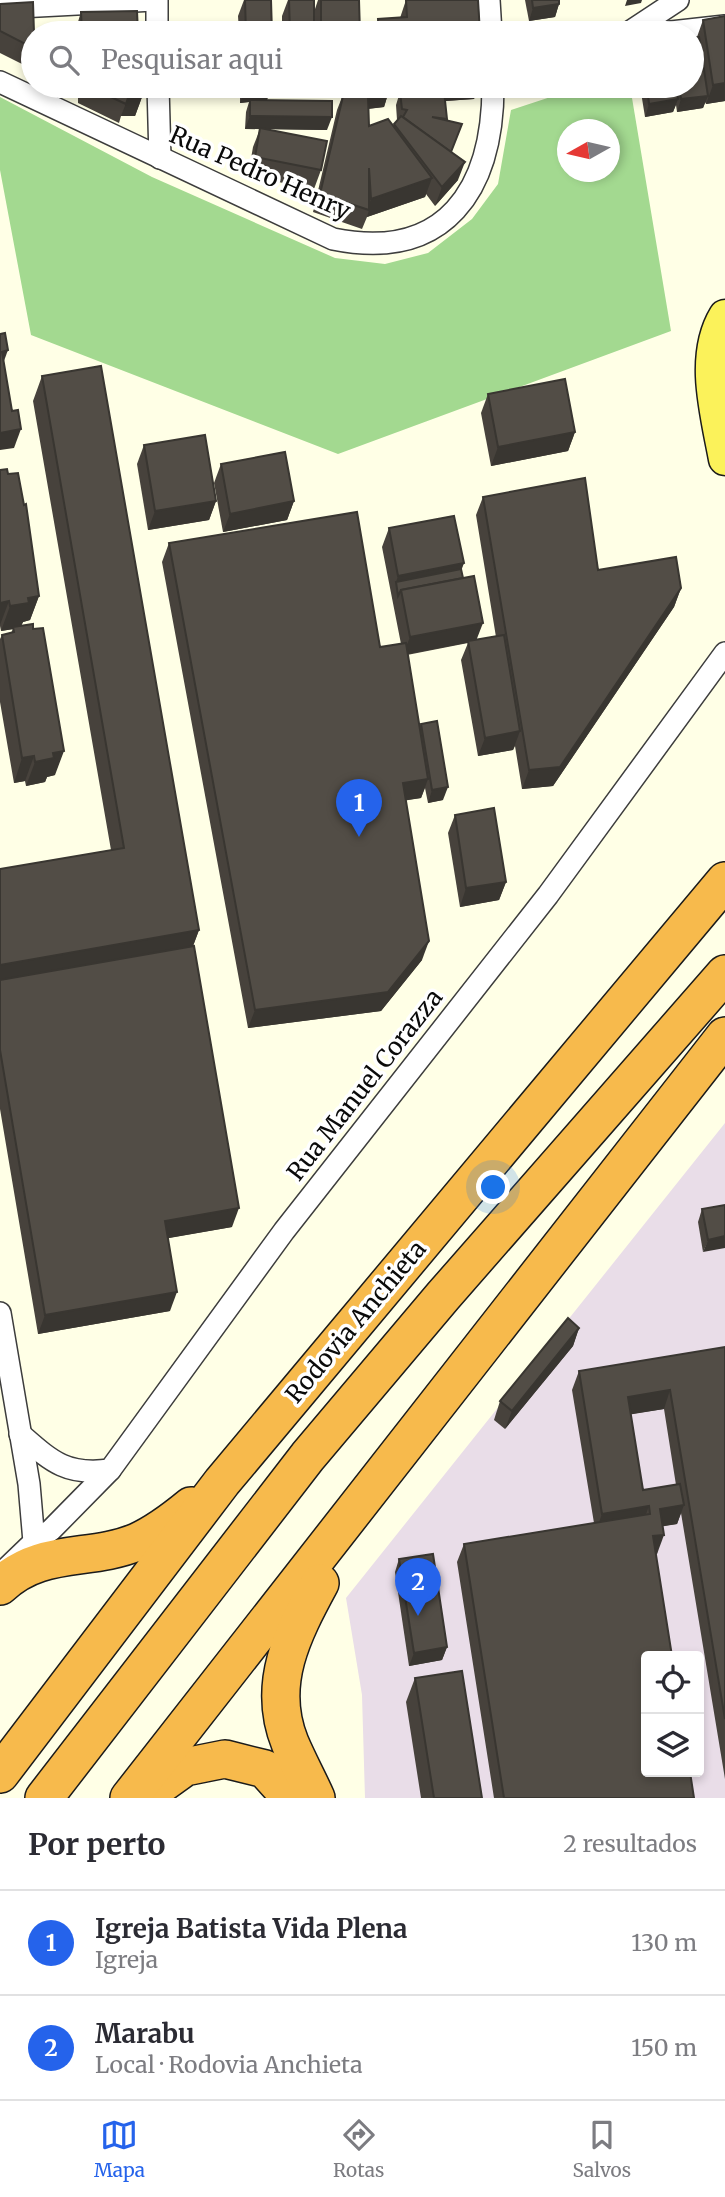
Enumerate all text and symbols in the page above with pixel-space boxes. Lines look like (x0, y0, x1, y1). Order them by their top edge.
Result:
search box (21, 21, 704, 98)
icon: search (45, 41, 83, 79)
text: Pesquisar aqui (101, 43, 283, 76)
street label: Rua Pedro Henry (165, 119, 355, 226)
north arrow (557, 119, 620, 182)
pin: 1 (336, 779, 382, 837)
street label: Rua Manuel Corazza (280, 983, 449, 1187)
your location (476, 1170, 510, 1204)
street label: Rodovia Anchieta (279, 1234, 433, 1409)
pin: 2 (395, 1558, 441, 1616)
map controls (641, 1651, 704, 1777)
button: locate (641, 1651, 704, 1714)
button: layers (641, 1714, 704, 1777)
text: Por perto (28, 1825, 166, 1863)
text: 2 resultados (563, 1829, 697, 1858)
text: Igreja Batista Vida Plena (95, 1912, 408, 1945)
text: 1 (46, 1928, 56, 1957)
text: 130 m (631, 1928, 697, 1957)
text: Igreja (95, 1945, 158, 1974)
text: Marabu (95, 2017, 195, 2050)
text: 2 (44, 2033, 58, 2062)
text: 150 m (631, 2033, 697, 2062)
text: Local · Rodovia Anchieta (95, 2050, 363, 2079)
tab: Mapa (94, 2116, 145, 2182)
tab: Rotas (333, 2116, 384, 2182)
tab: Salvos (572, 2116, 631, 2182)

